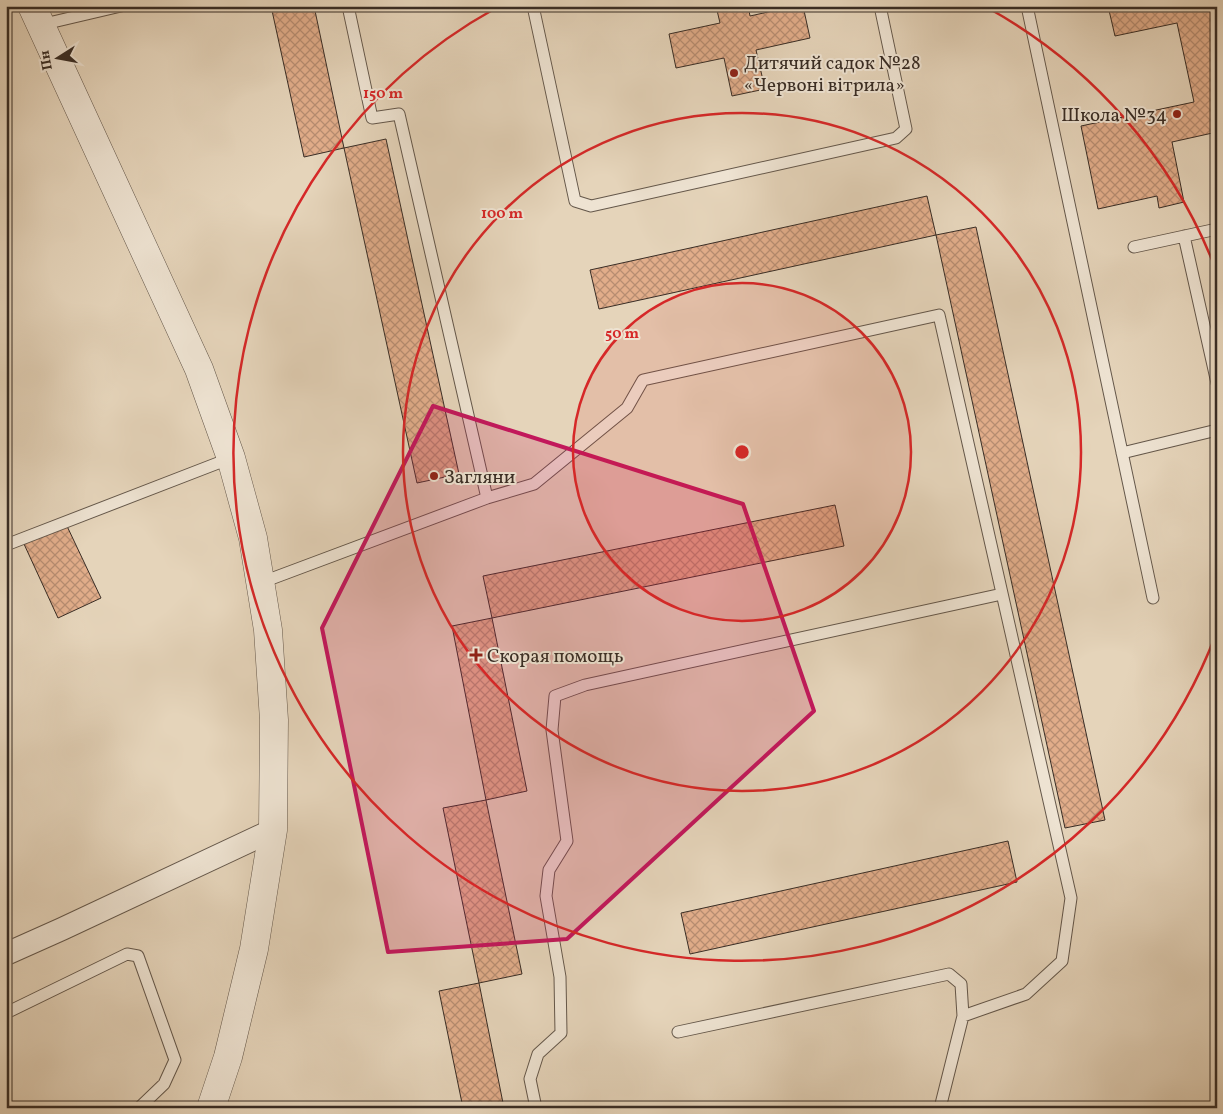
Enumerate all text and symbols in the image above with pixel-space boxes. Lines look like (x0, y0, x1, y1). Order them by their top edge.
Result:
north arrow (32, 32, 82, 82)
text: Пн (35, 49, 58, 72)
place label: Дитячий садок №28 «Червоні вітрила» (744, 51, 921, 99)
marker: Дитячий садок №28 «Червоні вітрила» (728, 67, 740, 79)
text: 150 m (363, 84, 403, 105)
place label: Школа №34 (1061, 103, 1167, 129)
marker: Школа №34 (1171, 108, 1183, 120)
text: 100 m (481, 204, 524, 225)
text: 50 m (605, 324, 639, 345)
centre of rings (733, 443, 751, 461)
place label: Загляни (444, 465, 515, 491)
marker: Загляни (428, 470, 440, 482)
place label: Скорая помощь (487, 644, 624, 670)
marker: Скорая помощь (469, 648, 483, 662)

